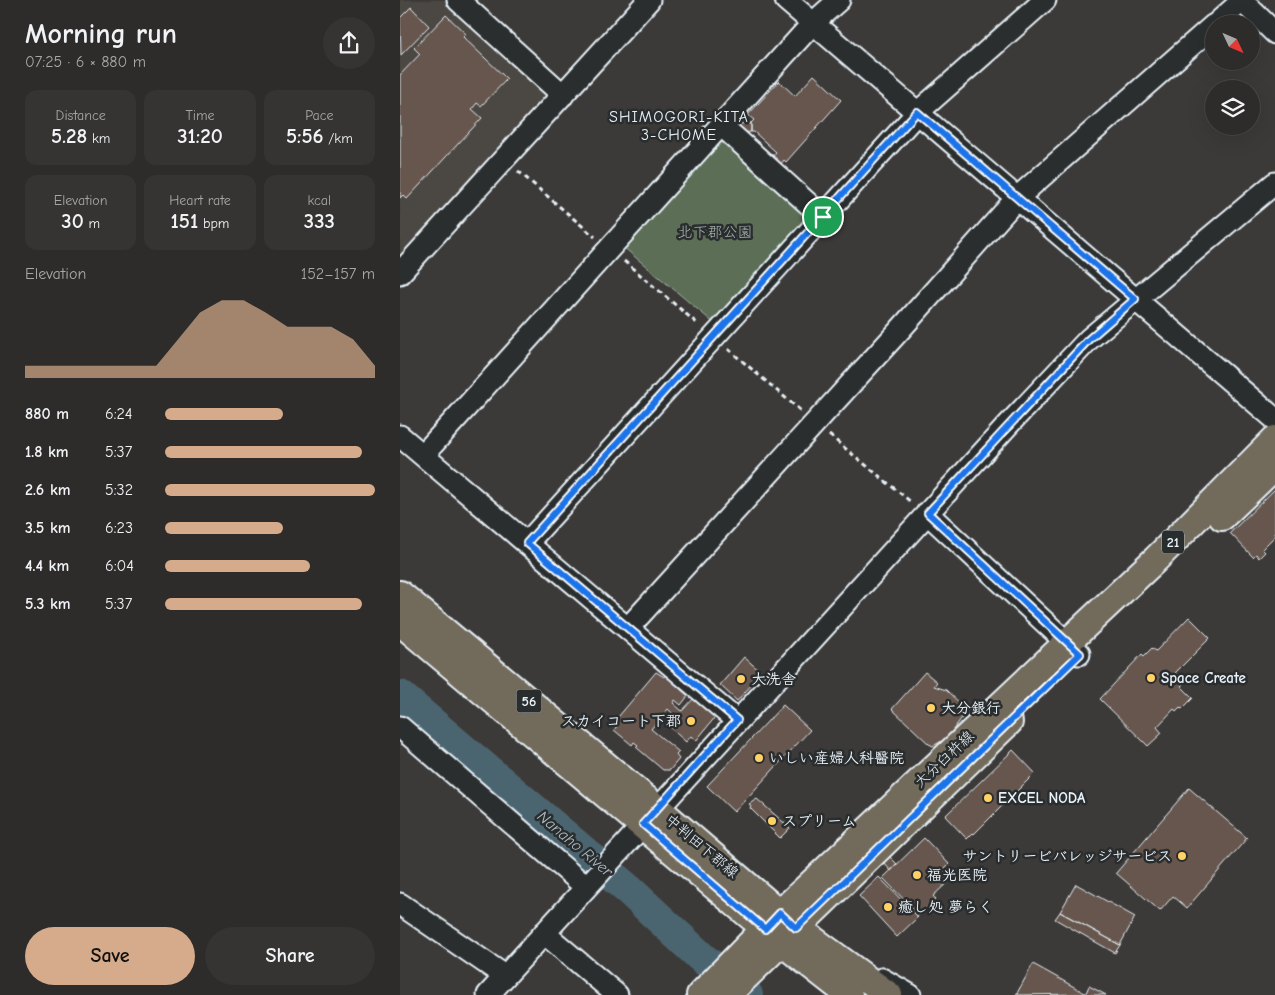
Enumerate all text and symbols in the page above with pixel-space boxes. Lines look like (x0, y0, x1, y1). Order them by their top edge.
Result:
north arrow (1205, 15, 1260, 70)
map controls (1205, 15, 1260, 135)
button: share (323, 17, 375, 69)
text: Morning run (25, 18, 177, 50)
text: 07:25 · 6 × 880 m (25, 53, 146, 71)
button: layers (1205, 80, 1260, 135)
text: Distance (56, 107, 106, 124)
text: Time (185, 107, 215, 124)
text: Pace (305, 107, 333, 124)
district label: SHIMOGORI-KITA 3-CHOME (609, 108, 749, 144)
text: 5.28 (51, 124, 87, 148)
text: 31:20 (177, 124, 223, 148)
text: 5:56 (286, 124, 324, 148)
text: km (87, 130, 110, 147)
text: /km (324, 130, 353, 147)
text: Elevation (54, 192, 107, 209)
text: Heart rate (169, 192, 231, 209)
text: kcal (308, 192, 331, 209)
pin (802, 196, 844, 238)
icon: arrive (809, 203, 837, 231)
text: 30 (61, 209, 84, 233)
text: 151 (171, 209, 198, 233)
text: 333 (304, 209, 335, 233)
text: m (84, 215, 100, 232)
text: bpm (198, 215, 229, 232)
park label: 北下郡公園 (677, 223, 753, 241)
text: Elevation (25, 265, 86, 283)
text: 152–157 m (301, 265, 375, 283)
text: 880 m (25, 405, 69, 423)
text: 6:24 (105, 405, 133, 423)
text: 1.8 km (25, 443, 69, 461)
text: 5:37 (105, 443, 132, 461)
text: 2.6 km (25, 481, 70, 499)
text: 5:32 (105, 481, 133, 499)
text: 3.5 km (25, 519, 71, 537)
text: 6:23 (105, 519, 133, 537)
road number: 21 (1162, 530, 1184, 554)
text: 4.4 km (25, 557, 69, 575)
text: 6:04 (105, 557, 134, 575)
text: 5.3 km (25, 595, 71, 613)
text: 5:37 (105, 595, 132, 613)
place label: Space Create (1161, 669, 1246, 687)
place label: 大洗舎 (751, 670, 796, 688)
marker: Space Create (1145, 672, 1157, 684)
marker: 大洗舎 (735, 673, 747, 685)
road number: 56 (516, 689, 542, 712)
place label: 大分銀行 (941, 699, 1001, 717)
marker: 大分銀行 (925, 702, 937, 714)
place label: スカイコート下郡 (561, 712, 681, 730)
marker: スカイコート下郡 (685, 715, 697, 727)
street label: 大分臼杵線 (910, 727, 978, 791)
place label: いしい産婦人科醫院 (769, 749, 904, 767)
marker: いしい産婦人科醫院 (753, 752, 765, 764)
place label: EXCEL NODA (998, 789, 1086, 807)
marker: EXCEL NODA (982, 792, 994, 804)
water label: Nanaho River (534, 807, 617, 881)
street label: 中判田下郡線 (662, 810, 742, 882)
place label: スプリーム (782, 812, 856, 830)
marker: スプリーム (766, 815, 778, 827)
place label: サントリービバレッジサービス (963, 847, 1172, 865)
marker: サントリービバレッジサービス (1176, 850, 1188, 862)
place label: 福光医院 (927, 866, 987, 884)
marker: 福光医院 (911, 869, 923, 881)
place label: 癒し処 夢らく (898, 898, 993, 916)
marker: 癒し処 夢らく (882, 901, 894, 913)
button: Save (25, 927, 195, 985)
button: Share (205, 927, 375, 985)

